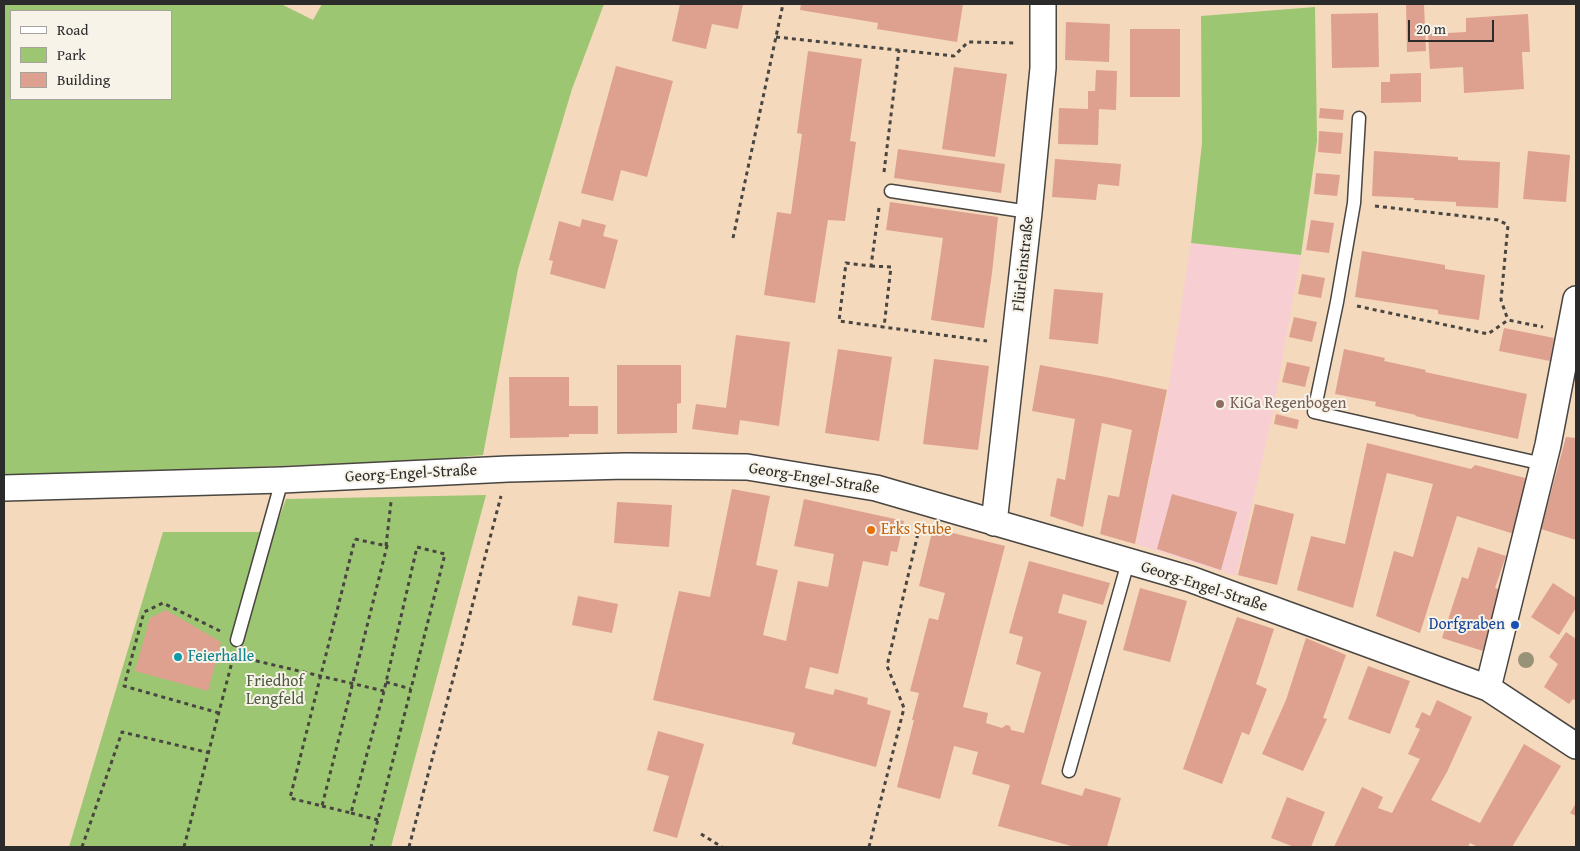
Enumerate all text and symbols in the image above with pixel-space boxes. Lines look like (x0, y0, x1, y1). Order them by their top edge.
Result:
legend (10, 10, 172, 100)
scale bar (1410, 10, 1496, 42)
text: 20 m (1416, 18, 1446, 39)
text: Road (57, 19, 88, 40)
text: Park (57, 44, 86, 65)
text: Building (57, 69, 110, 90)
street label: Flürleinstraße (1009, 215, 1039, 313)
place label: KiGa Regenbogen (1230, 394, 1347, 414)
marker: KiGa Regenbogen (1214, 398, 1226, 410)
street label: Georg-Engel-Straße (747, 459, 881, 499)
street label: Georg-Engel-Straße (345, 461, 477, 487)
place label: Erks Stube (881, 520, 952, 540)
marker: Erks Stube (865, 524, 877, 536)
street label: Georg-Engel-Straße (1138, 557, 1270, 617)
place label: Dorfgraben (1429, 615, 1505, 635)
marker: Dorfgraben (1509, 619, 1521, 631)
place label: Feierhalle (188, 647, 254, 667)
marker: Feierhalle (172, 651, 184, 663)
park label: Friedhof Lengfeld (246, 672, 304, 710)

